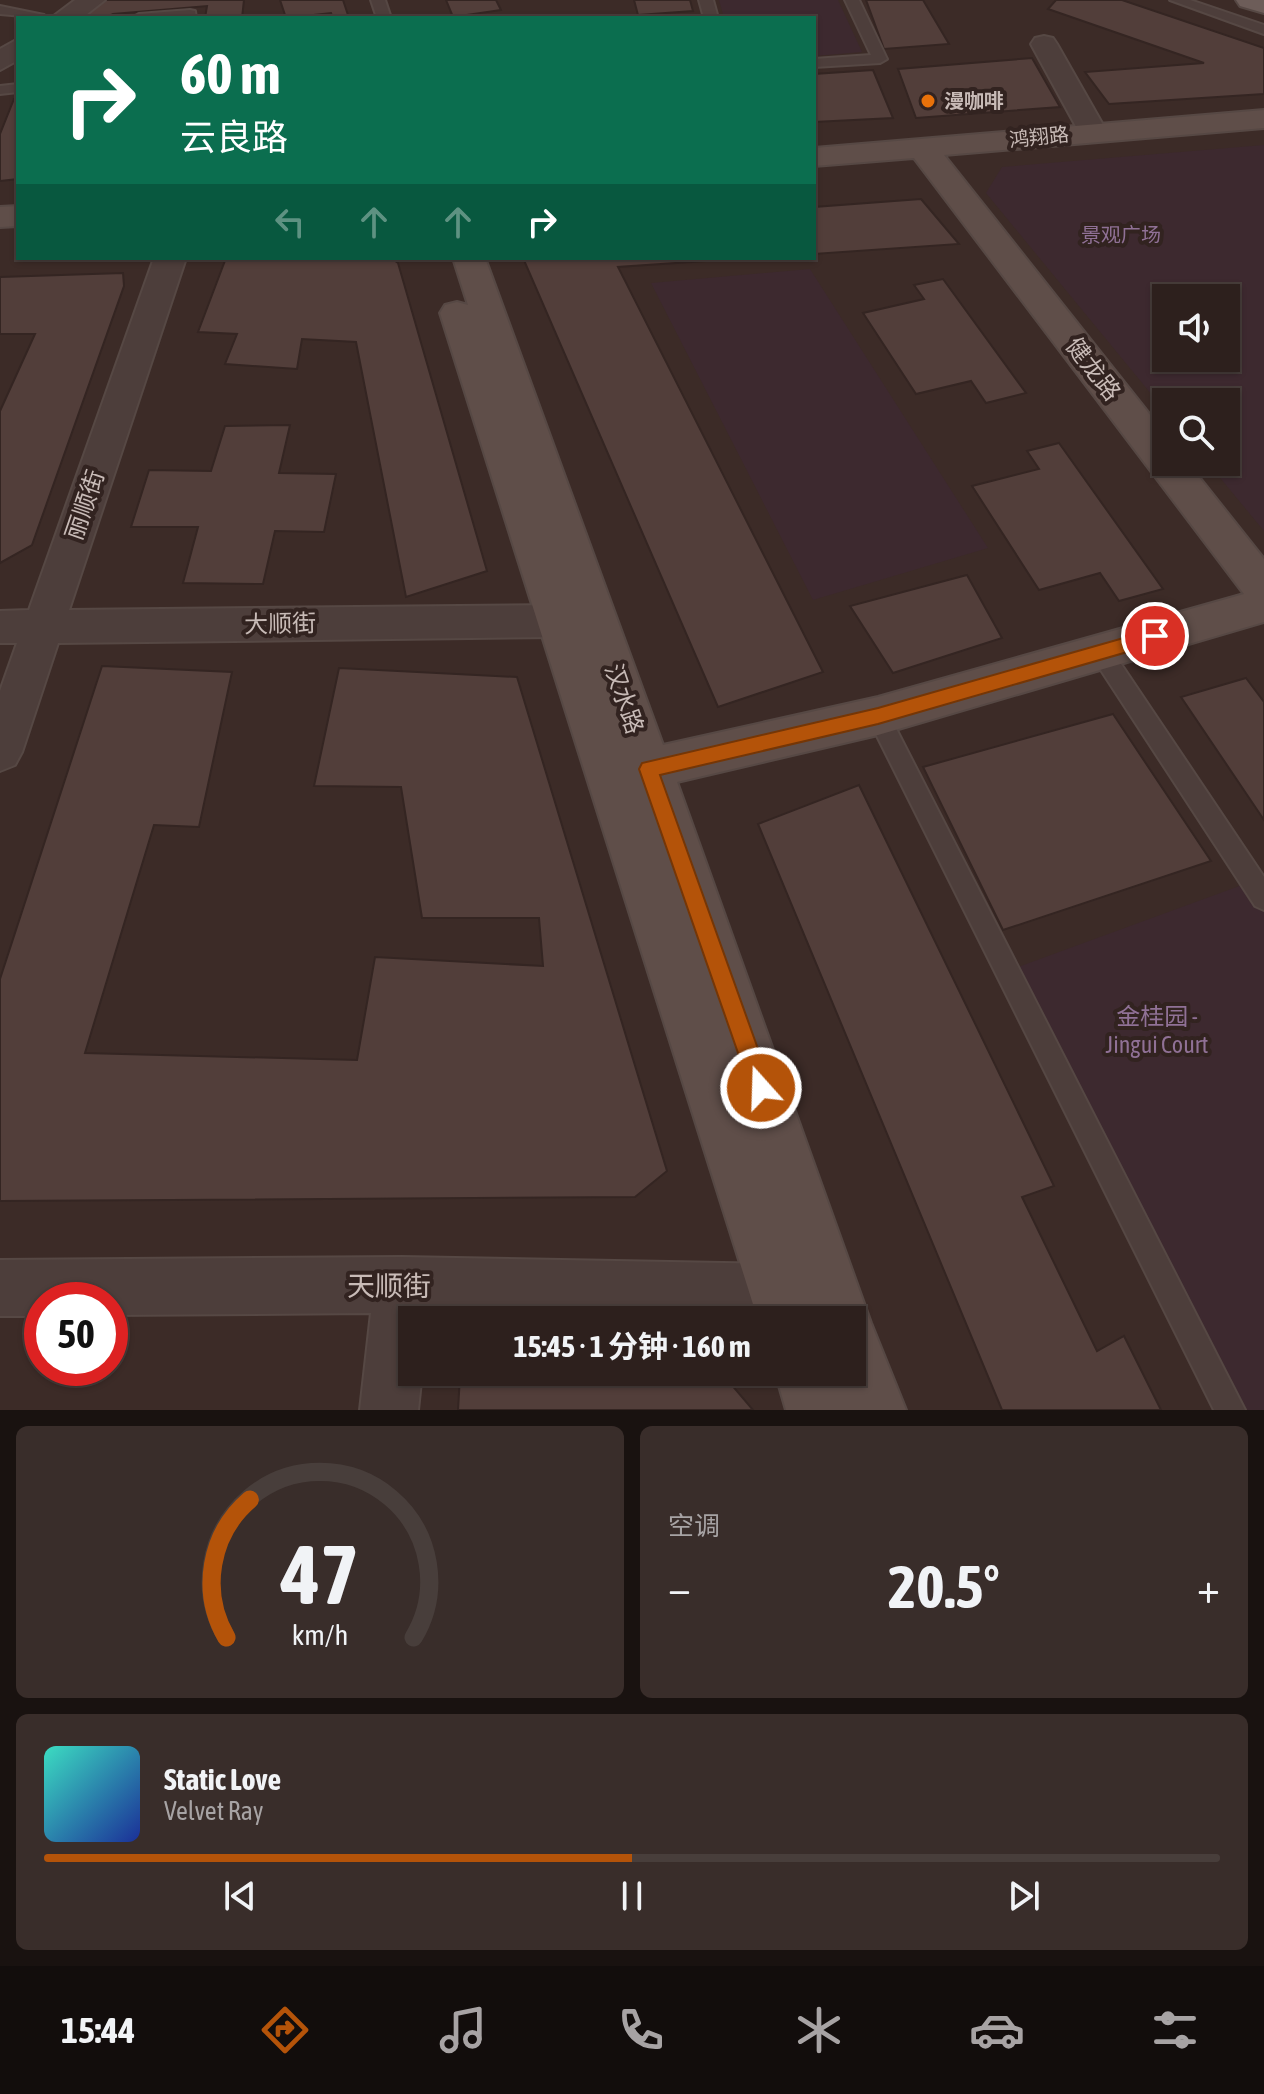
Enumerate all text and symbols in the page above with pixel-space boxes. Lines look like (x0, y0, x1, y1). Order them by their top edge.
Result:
text: 60 m (180, 42, 281, 106)
icon: right (48, 48, 152, 152)
place label: 漫咖啡 (944, 89, 1004, 112)
marker: 漫咖啡 (919, 92, 937, 110)
text: 云良路 (180, 116, 288, 158)
street label: 鸿翔路 (1008, 122, 1070, 151)
icon: left (268, 200, 312, 244)
icon: ahead (352, 200, 396, 244)
icon: ahead (436, 200, 480, 244)
icon: right (520, 200, 564, 244)
park label: 景观广场 (1081, 223, 1161, 246)
map controls (1152, 284, 1240, 476)
button: sound (1152, 284, 1240, 372)
street label: 健龙路 (1061, 332, 1126, 405)
button: search (1152, 388, 1240, 476)
street label: 丽顺街 (60, 466, 109, 543)
pin (1121, 602, 1189, 670)
street label: 大顺街 (244, 609, 316, 638)
icon: arrive (1133, 614, 1177, 658)
street label: 汉水路 (600, 660, 649, 737)
park label: 金桂园 - Jingui Court (1106, 1003, 1209, 1058)
position arrow (719, 1046, 803, 1130)
street label: 天顺街 (347, 1270, 431, 1302)
speed limit sign: 50 (24, 1282, 128, 1386)
text: 15:45 · 1 分钟 · 160 m (513, 1329, 751, 1363)
text: 空调 (668, 1511, 720, 1541)
text: 47 (280, 1526, 359, 1622)
text: 20.5° (888, 1552, 1000, 1621)
text: − (668, 1562, 691, 1612)
text: + (1197, 1562, 1220, 1612)
text: km/h (292, 1618, 348, 1651)
text: Static Love (164, 1762, 281, 1796)
text: Velvet Ray (164, 1796, 264, 1826)
icon: previous (218, 1874, 262, 1918)
icon: pause (610, 1874, 654, 1918)
icon: next (1002, 1874, 1046, 1918)
icon: directions (257, 2002, 313, 2058)
icon: music (435, 2002, 491, 2058)
icon: phone (613, 2002, 669, 2058)
icon: climate (791, 2002, 847, 2058)
icon: car (969, 2002, 1025, 2058)
icon: filters (1147, 2002, 1203, 2058)
text: 15:44 (61, 2009, 135, 2051)

